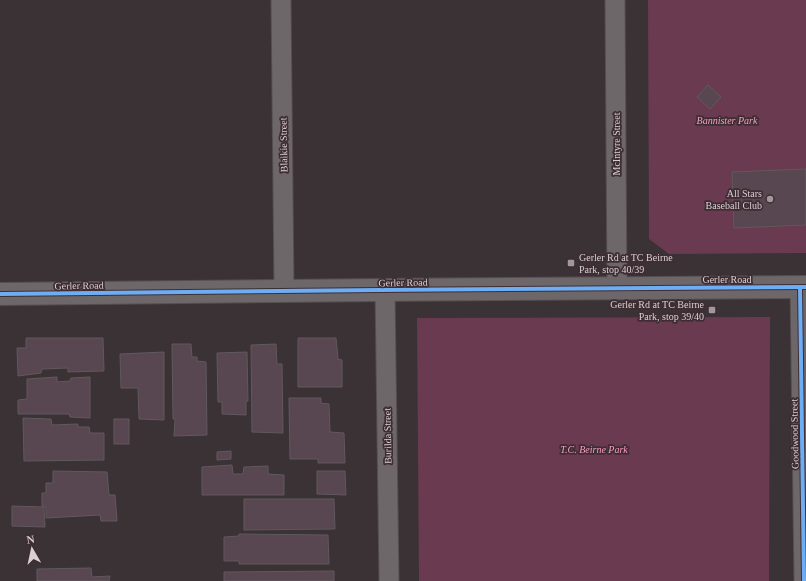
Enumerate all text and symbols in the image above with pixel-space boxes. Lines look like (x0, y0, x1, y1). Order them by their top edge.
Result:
street label: McIntyre Street (611, 112, 622, 176)
park label: Bannister Park (697, 115, 758, 126)
street label: Blaikie Street (278, 117, 289, 172)
place label: All Stars Baseball Club (706, 188, 762, 211)
marker: All Stars Baseball Club (765, 194, 775, 204)
place label: Gerler Rd at TC Beirne Park, stop 40/39 (579, 252, 673, 275)
marker: Gerler Rd at TC Beirne Park, stop 40/39 (566, 258, 576, 268)
street label: Gerler Road (702, 274, 752, 285)
street label: Gerler Road (378, 277, 428, 288)
street label: Gerler Road (54, 280, 104, 291)
place label: Gerler Rd at TC Beirne Park, stop 39/40 (610, 299, 705, 322)
marker: Gerler Rd at TC Beirne Park, stop 39/40 (707, 305, 717, 315)
street label: Goodwood Street (788, 399, 801, 469)
street label: Burilda Street (382, 408, 393, 464)
park label: T.C. Beirne Park (560, 444, 628, 455)
north arrow (12, 529, 52, 569)
text: N (26, 533, 35, 546)

